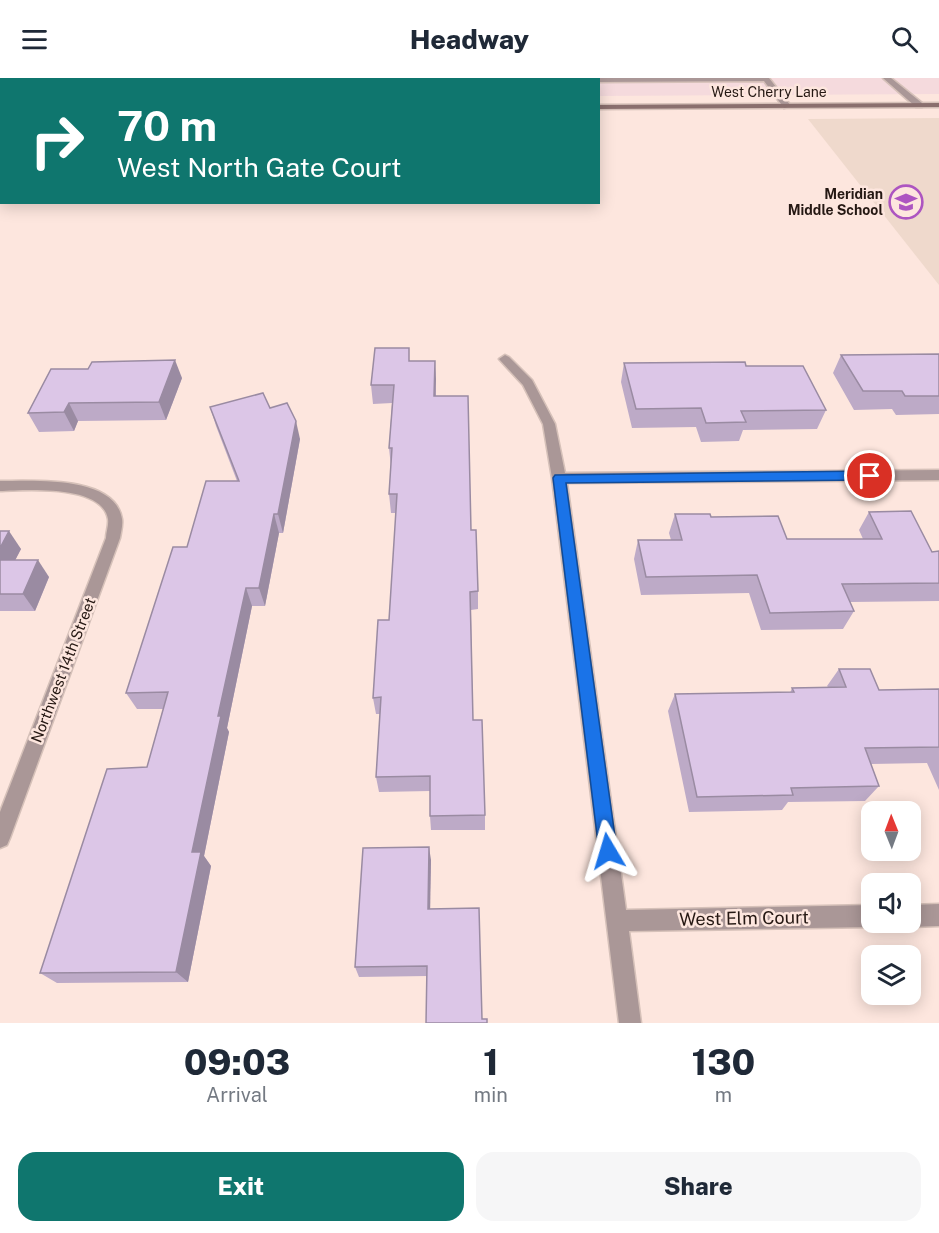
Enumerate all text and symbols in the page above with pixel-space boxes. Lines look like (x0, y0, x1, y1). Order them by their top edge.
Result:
icon: menu (18, 23, 51, 56)
text: Headway (410, 23, 529, 55)
icon: search (888, 23, 921, 56)
street label: West Cherry Lane (711, 84, 827, 100)
text: 70 m (117, 101, 217, 150)
icon: right (18, 102, 96, 180)
text: West North Gate Court (117, 151, 402, 183)
school or university icon: Meridian Middle School (888, 184, 924, 220)
place label: Meridian Middle School (788, 186, 883, 218)
pin (844, 450, 895, 501)
icon: arrive (853, 459, 886, 492)
street label: Northwest 14th Street (27, 595, 99, 745)
north arrow (861, 801, 921, 861)
map controls (861, 801, 921, 1005)
position arrow (576, 819, 640, 883)
button: sound (861, 873, 921, 933)
street label: West Elm Court (679, 906, 809, 930)
button: layers (861, 945, 921, 1005)
text: 09:03 (184, 1041, 290, 1083)
text: 1 (483, 1041, 499, 1083)
text: 130 (691, 1041, 755, 1083)
text: Arrival (206, 1083, 268, 1107)
text: min (474, 1083, 508, 1107)
text: m (715, 1083, 732, 1107)
button: Exit (18, 1152, 464, 1221)
button: Share (476, 1152, 921, 1221)

